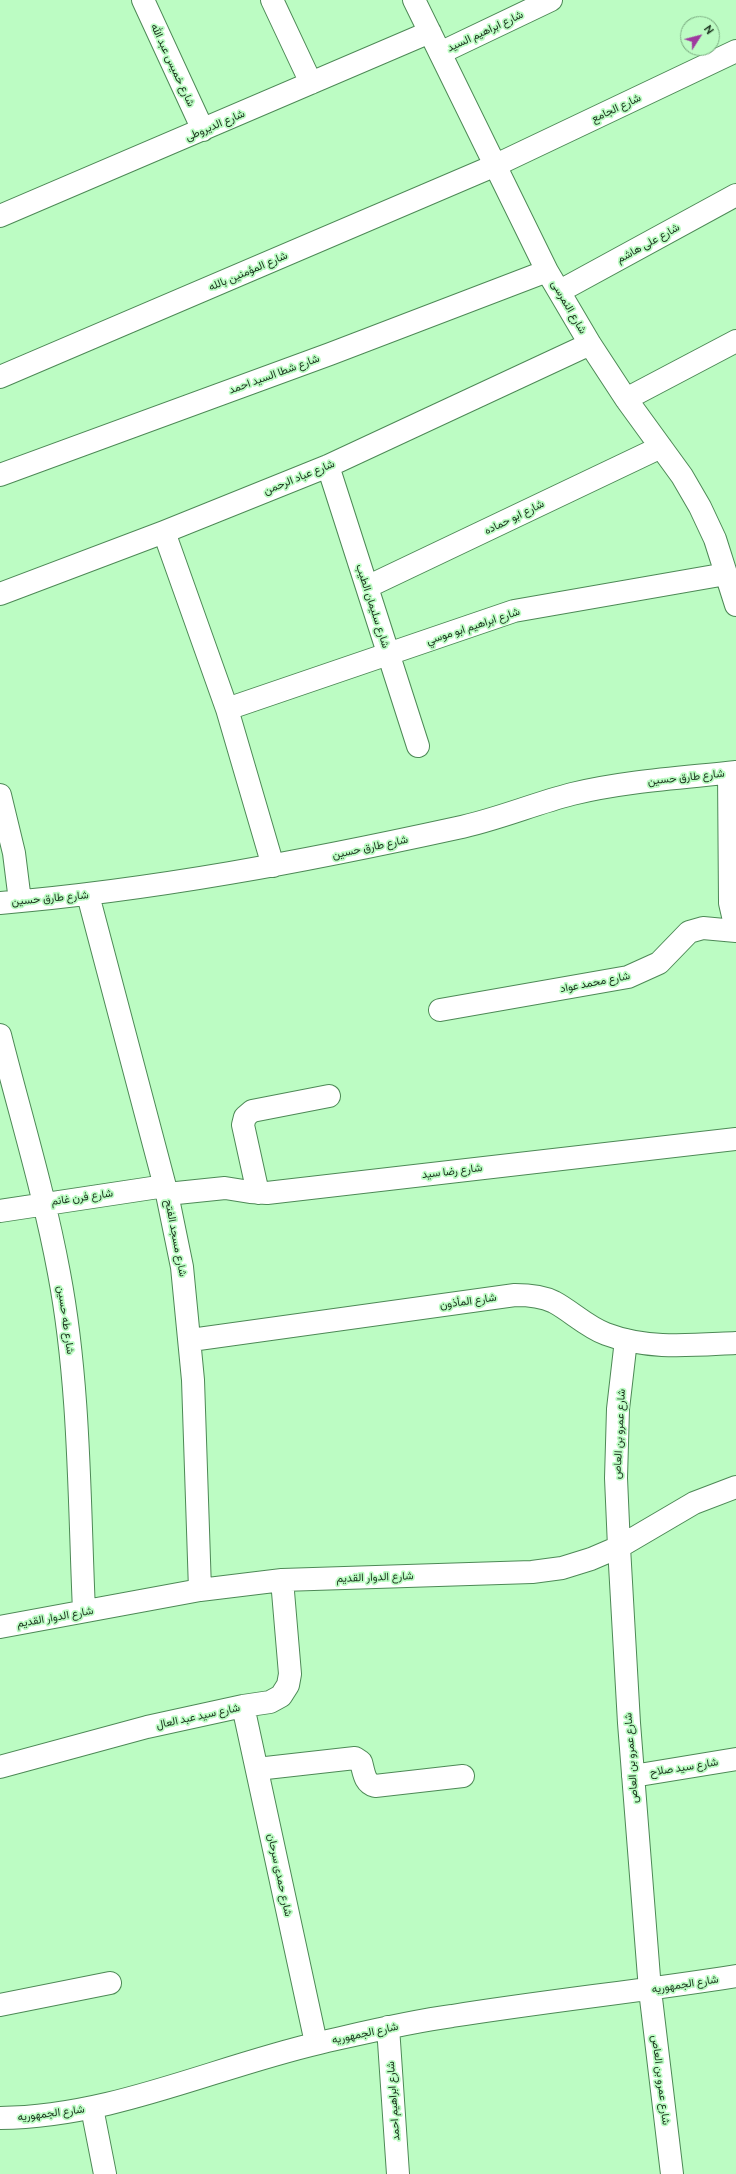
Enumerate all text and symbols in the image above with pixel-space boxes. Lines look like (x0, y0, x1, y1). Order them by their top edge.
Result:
street label: شارع ابراهيم السيد (445, 8, 525, 54)
north arrow (680, 16, 720, 56)
street label: شارع خميس عبد الله (148, 21, 198, 109)
text: N (702, 23, 716, 36)
street label: شارع الجامع (589, 91, 643, 125)
street label: شارع الديروطى (183, 107, 247, 143)
street label: شارع على هاشم (614, 220, 682, 266)
street label: شارع المؤمنين بالله (207, 248, 289, 294)
street label: شارع النمرسى (548, 278, 590, 336)
street label: شارع شطا السيد احمد (227, 351, 321, 397)
street label: شارع عباد الرحمن (261, 457, 337, 497)
street label: شارع ابو حماده (482, 497, 546, 537)
street label: شارع سليمان الطيب (353, 562, 393, 650)
street label: شارع ابراهيم ابو موسي (425, 605, 521, 647)
street label: شارع طارق حسين (647, 766, 725, 788)
street label: شارع طارق حسين (331, 833, 409, 861)
street label: شارع طارق حسين (11, 888, 89, 908)
street label: شارع محمد عواد (559, 969, 631, 995)
street label: شارع رضا سيد (421, 1161, 483, 1181)
street label: شارع فرن غانم (50, 1186, 114, 1208)
street label: شارع مسجد الفتح (162, 1198, 190, 1278)
street label: شارع طه حسين (55, 1285, 77, 1355)
street label: شارع المأذون (439, 1290, 497, 1312)
street label: شارع عمرو بن العاص (610, 1388, 628, 1480)
street label: شارع الدوار القديم (336, 1569, 414, 1585)
street label: شارع الدوار القديم (16, 1604, 94, 1630)
street label: شارع سيد عبد العال (155, 1701, 241, 1731)
street label: شارع عمرو بن العاص (621, 1712, 641, 1804)
street label: شارع سيد صلاح (649, 1755, 719, 1779)
street label: شارع حمدى سرحان (265, 1832, 295, 1918)
street label: شارع الجمهوريه (651, 1972, 719, 1996)
street label: شارع الجمهوريه (331, 2020, 399, 2046)
street label: شارع عمرو بن العاص (649, 2034, 673, 2126)
street label: شارع ابراهيم احمد (384, 2061, 402, 2141)
street label: شارع الجمهوريه (17, 2102, 85, 2124)

